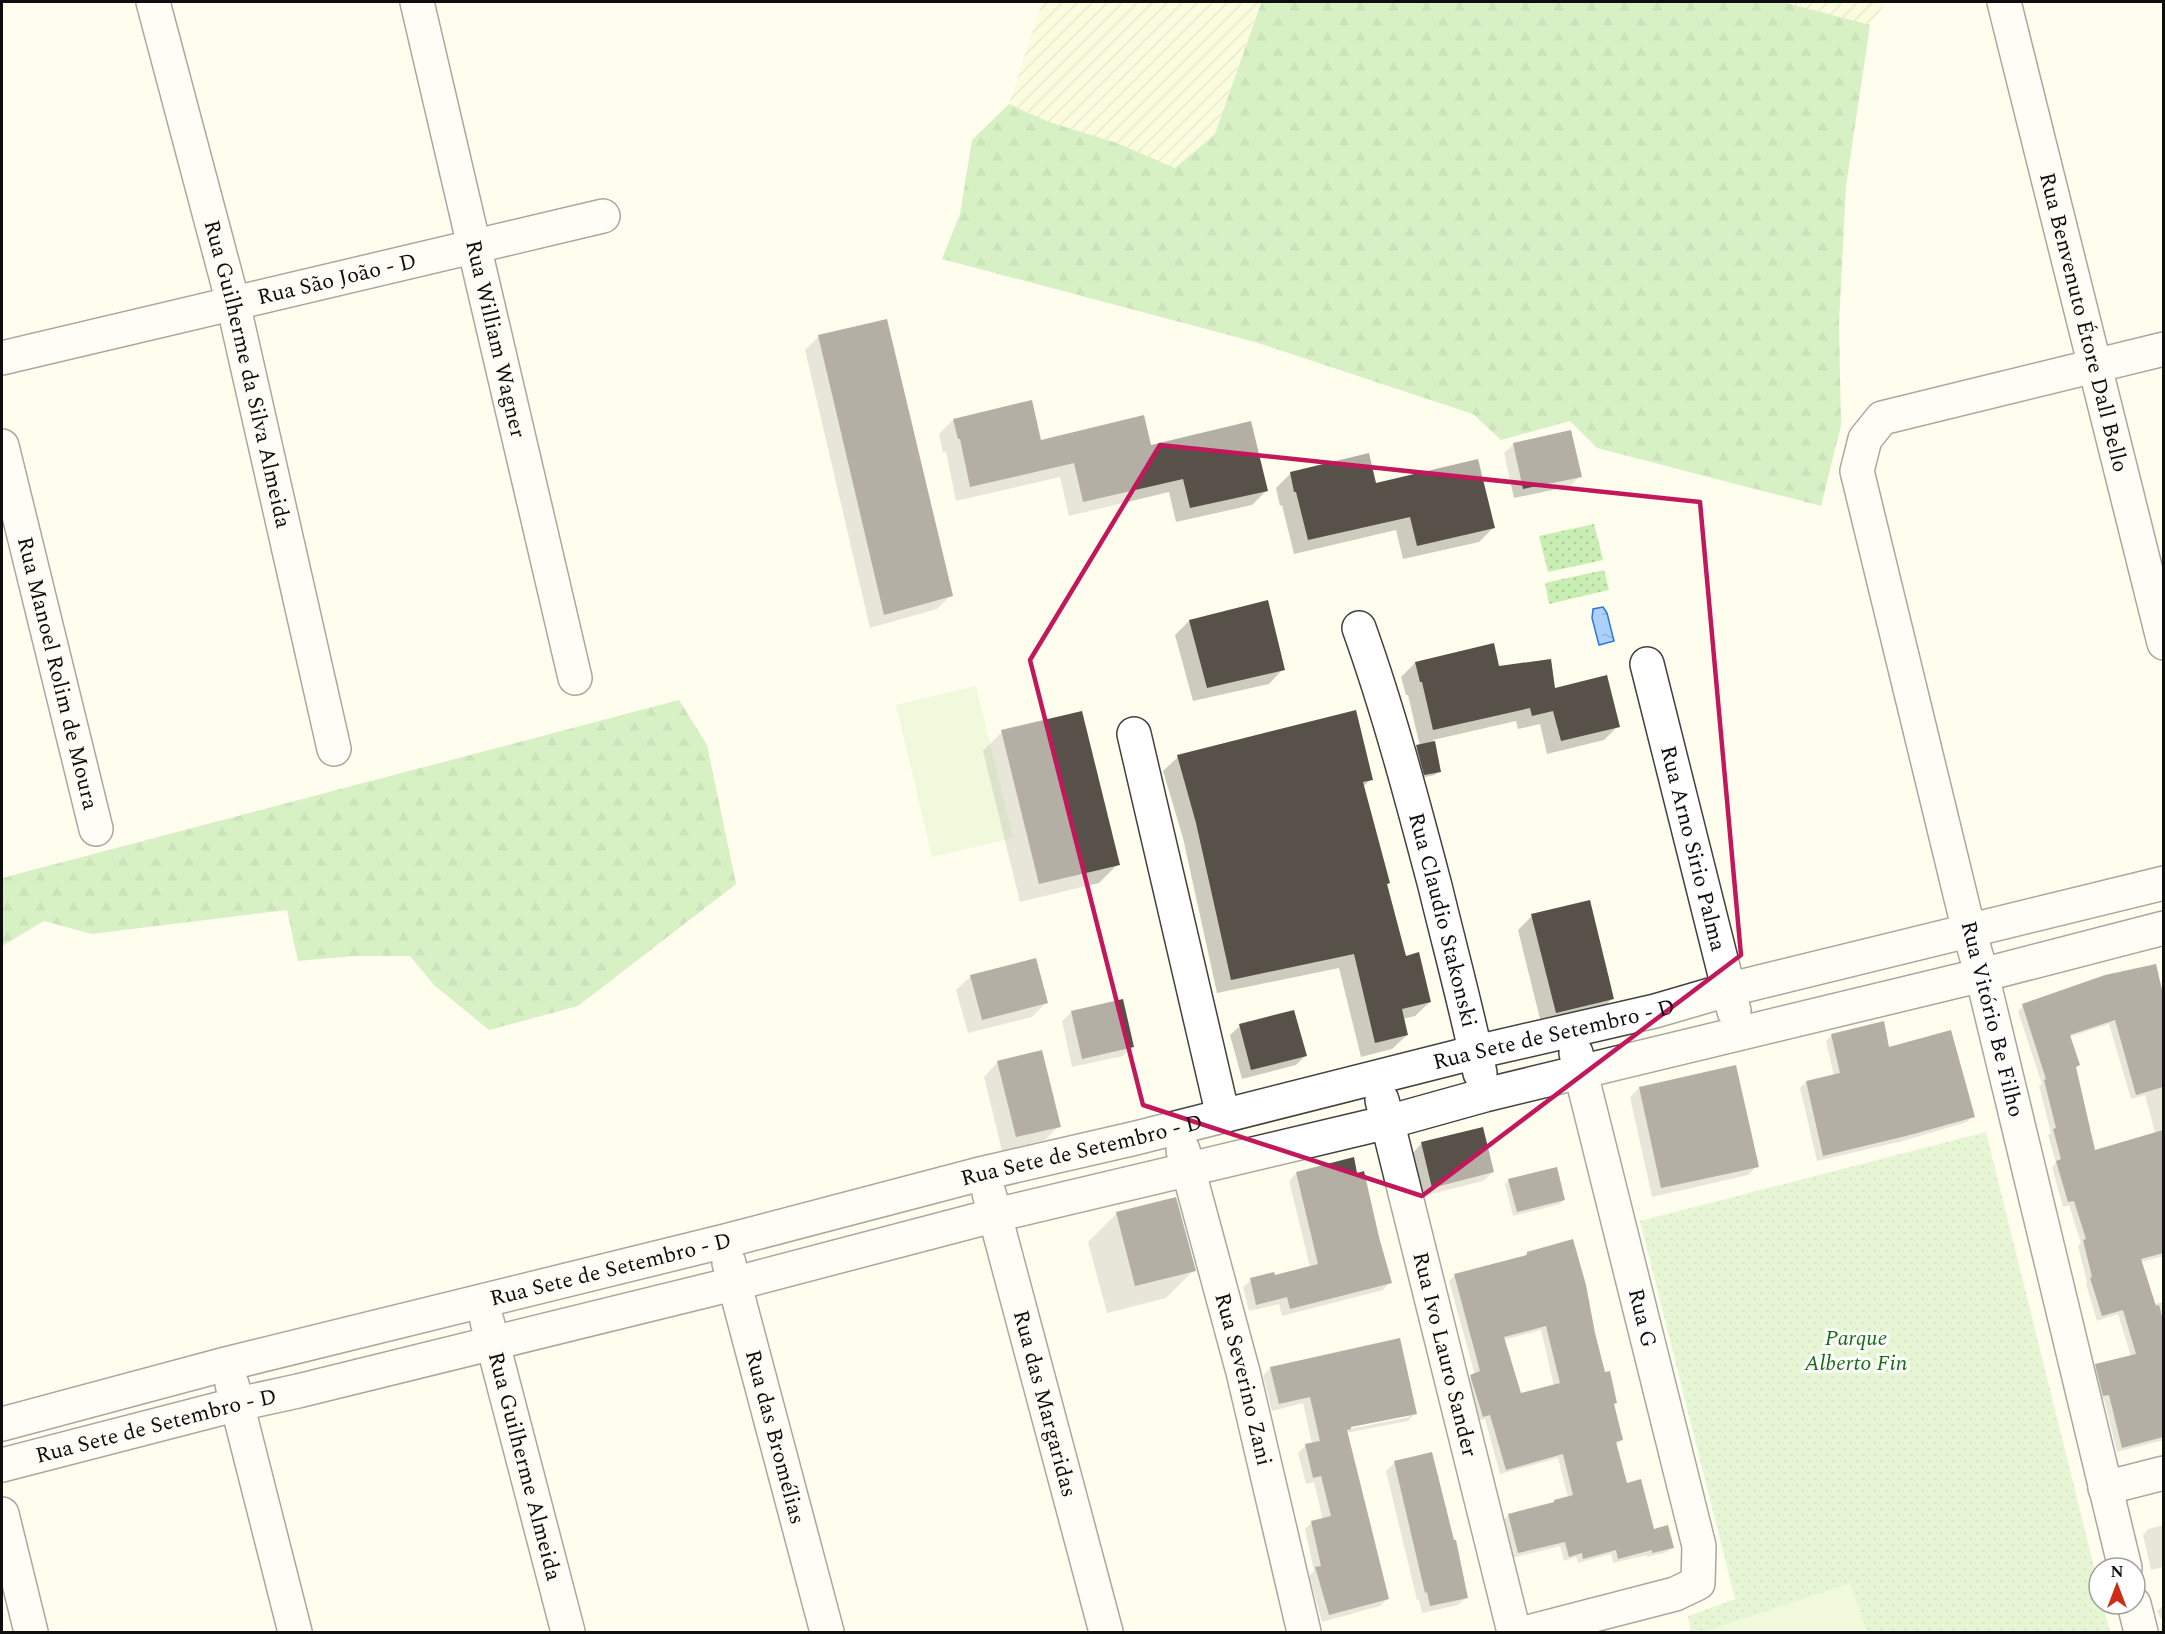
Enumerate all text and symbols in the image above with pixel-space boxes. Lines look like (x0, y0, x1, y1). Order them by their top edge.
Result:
street label: Rua Benvenuto Étore Dall Bello (2031, 169, 2137, 476)
street label: Rua Guilherme da Silva Almeida (195, 216, 300, 532)
street label: Rua William Wagner (457, 237, 535, 441)
street label: Rua São João - D (254, 244, 420, 314)
street label: Rua Manoel Rolim de Moura (8, 533, 107, 814)
street label: Rua Arno Sirio Palma (1652, 742, 1735, 955)
street label: Rua Claudio Stakonski (1400, 809, 1486, 1031)
street label: Rua Vitório Be Filho (1952, 917, 2032, 1121)
street label: Rua Sete de Setembro - D (1429, 990, 1679, 1079)
street label: Rua Sete de Setembro - D (957, 1105, 1206, 1195)
street label: Rua Sete de Setembro - D (486, 1224, 735, 1315)
street label: Rua Ivo Lauro Sander (1404, 1248, 1486, 1461)
street label: Rua G (1619, 1285, 1665, 1351)
street label: Rua Severino Zani (1206, 1289, 1281, 1469)
street label: Rua das Margaridas (1004, 1306, 1086, 1501)
park label: Parque Alberto Fin (1804, 1322, 1908, 1380)
street label: Rua das Bromélias (736, 1346, 814, 1528)
street label: Rua Guilherme Almeida (479, 1348, 570, 1584)
street label: Rua Sete de Setembro - D (32, 1380, 280, 1472)
north arrow (2087, 1556, 2147, 1616)
text: N (2110, 1560, 2124, 1584)

